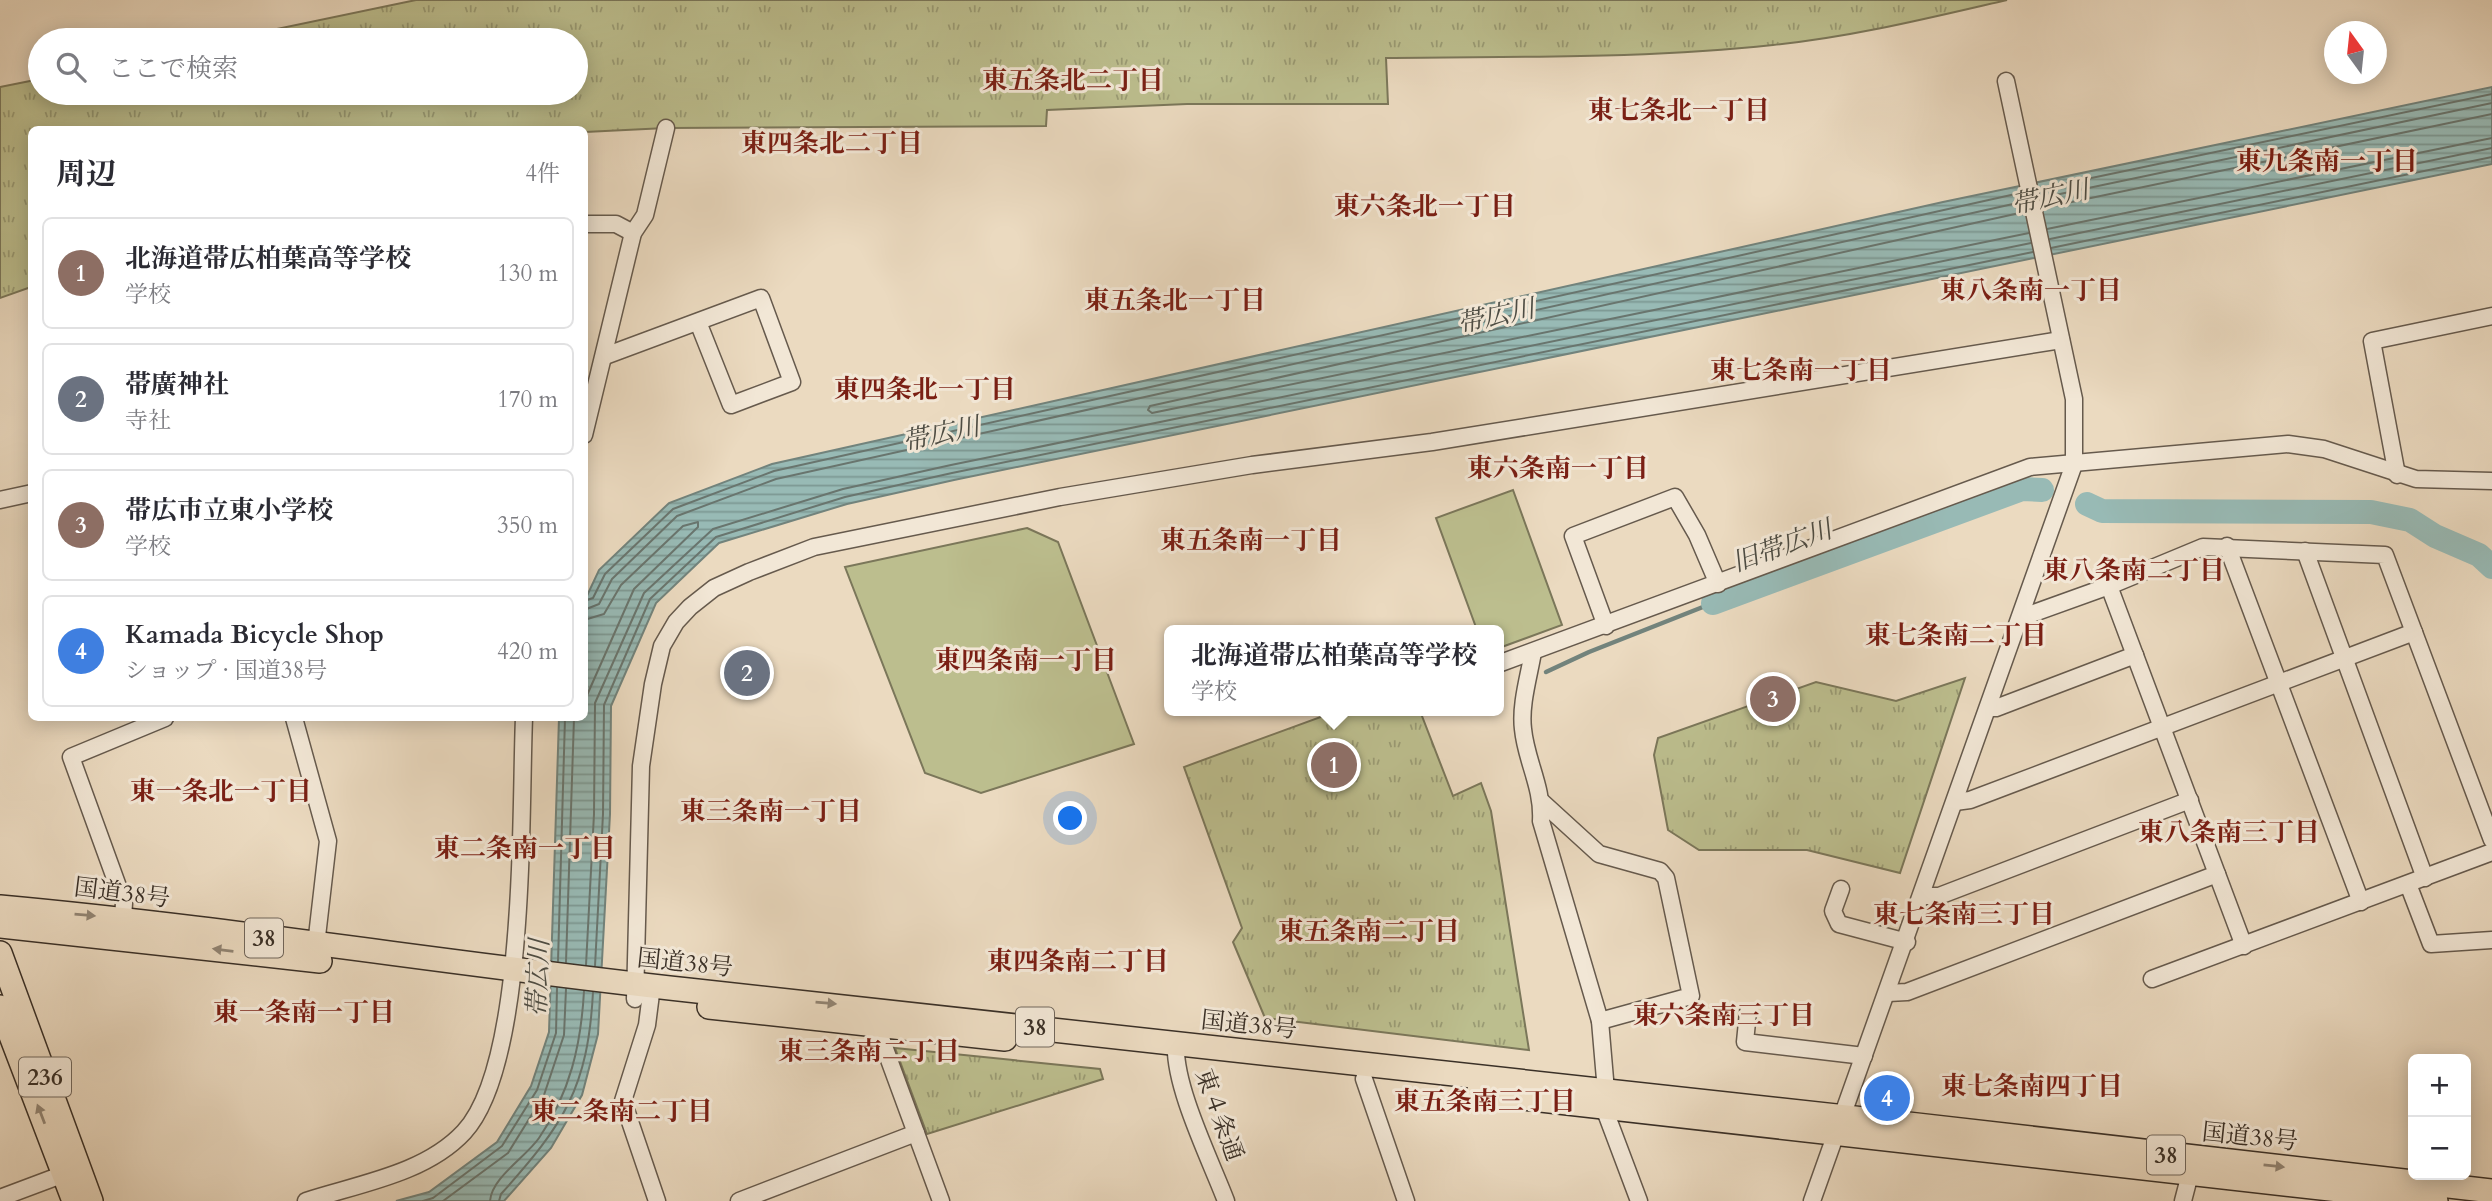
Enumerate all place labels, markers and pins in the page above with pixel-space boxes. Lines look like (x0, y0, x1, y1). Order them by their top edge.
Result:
pin: 2 (724, 647, 770, 699)
pin: 3 (1750, 673, 1796, 725)
pin: 1 (1311, 739, 1357, 791)
pin: 4 (1864, 1072, 1910, 1124)

